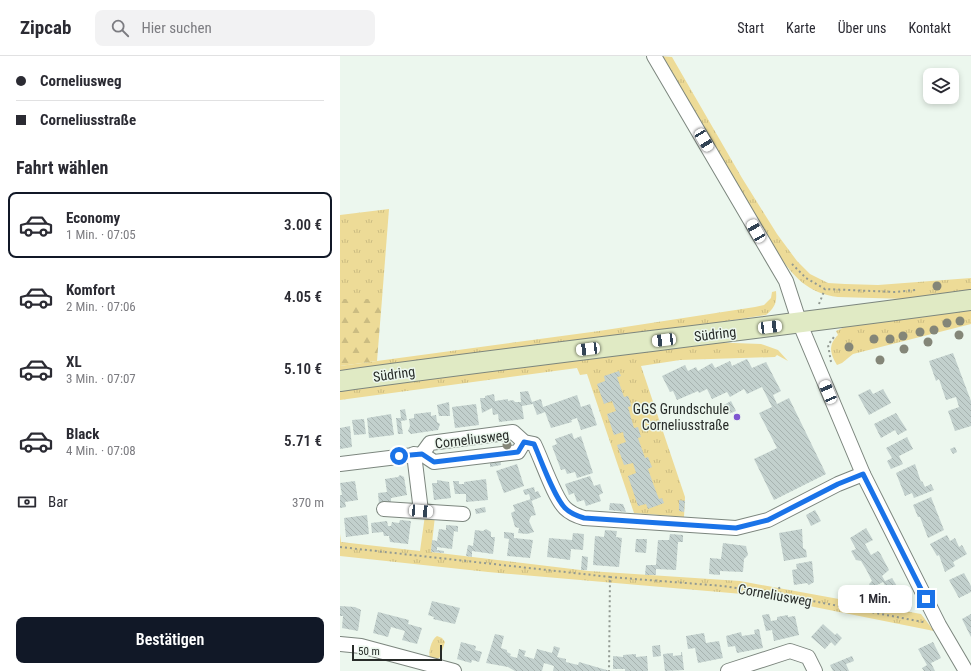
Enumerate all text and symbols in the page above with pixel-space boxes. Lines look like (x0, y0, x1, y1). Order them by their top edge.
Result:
search box (95, 10, 375, 46)
text: Zipcab (20, 16, 71, 39)
icon: search (109, 17, 131, 39)
text: Hier suchen (141, 19, 212, 37)
text: Start (737, 20, 764, 36)
text: Karte (786, 20, 816, 36)
text: Über uns (838, 20, 886, 36)
text: Kontakt (908, 20, 951, 36)
map controls (923, 68, 959, 104)
button: layers (923, 68, 959, 104)
text: Corneliusweg (40, 72, 122, 90)
text: Corneliusstraße (40, 111, 136, 129)
car (693, 127, 715, 153)
text: Fahrt wählen (16, 157, 108, 178)
icon: car (18, 207, 54, 243)
text: Economy (66, 209, 120, 227)
text: 3.00 € (284, 216, 322, 234)
car (745, 218, 767, 244)
text: 1 Min. · 07:05 (66, 227, 136, 242)
icon: car (18, 279, 54, 315)
text: Komfort (66, 281, 115, 299)
text: 4.05 € (284, 288, 322, 306)
text: 2 Min. · 07:06 (66, 299, 136, 314)
car (757, 320, 783, 334)
street label: Südring (693, 323, 737, 345)
car (651, 333, 677, 347)
car (575, 342, 601, 356)
icon: car (18, 351, 54, 387)
text: XL (66, 353, 82, 371)
text: 5.10 € (284, 360, 322, 378)
street label: Südring (372, 363, 416, 385)
text: 3 Min. · 07:07 (66, 371, 136, 386)
car (818, 379, 838, 405)
place label: GGS Grundschule Corneliusstraße (633, 401, 729, 433)
marker: GGS Grundschule Corneliusstraße (732, 412, 742, 422)
icon: car (18, 423, 54, 459)
text: Black (66, 425, 99, 443)
street label: Corneliusweg (434, 427, 510, 451)
text: 5.71 € (284, 432, 322, 450)
text: 4 Min. · 07:08 (66, 443, 136, 458)
route start (390, 447, 408, 465)
icon: cash (16, 491, 38, 513)
text: Bar (48, 493, 68, 511)
text: 370 m (292, 495, 324, 510)
car (409, 504, 433, 518)
street label: Corneliusweg (737, 581, 813, 609)
callout: 1 Min. (838, 585, 912, 613)
route end (917, 590, 935, 608)
text: 1 Min. (859, 591, 891, 606)
button: Bestätigen (16, 617, 324, 663)
scale bar (352, 643, 442, 662)
text: 50 m (358, 645, 380, 658)

